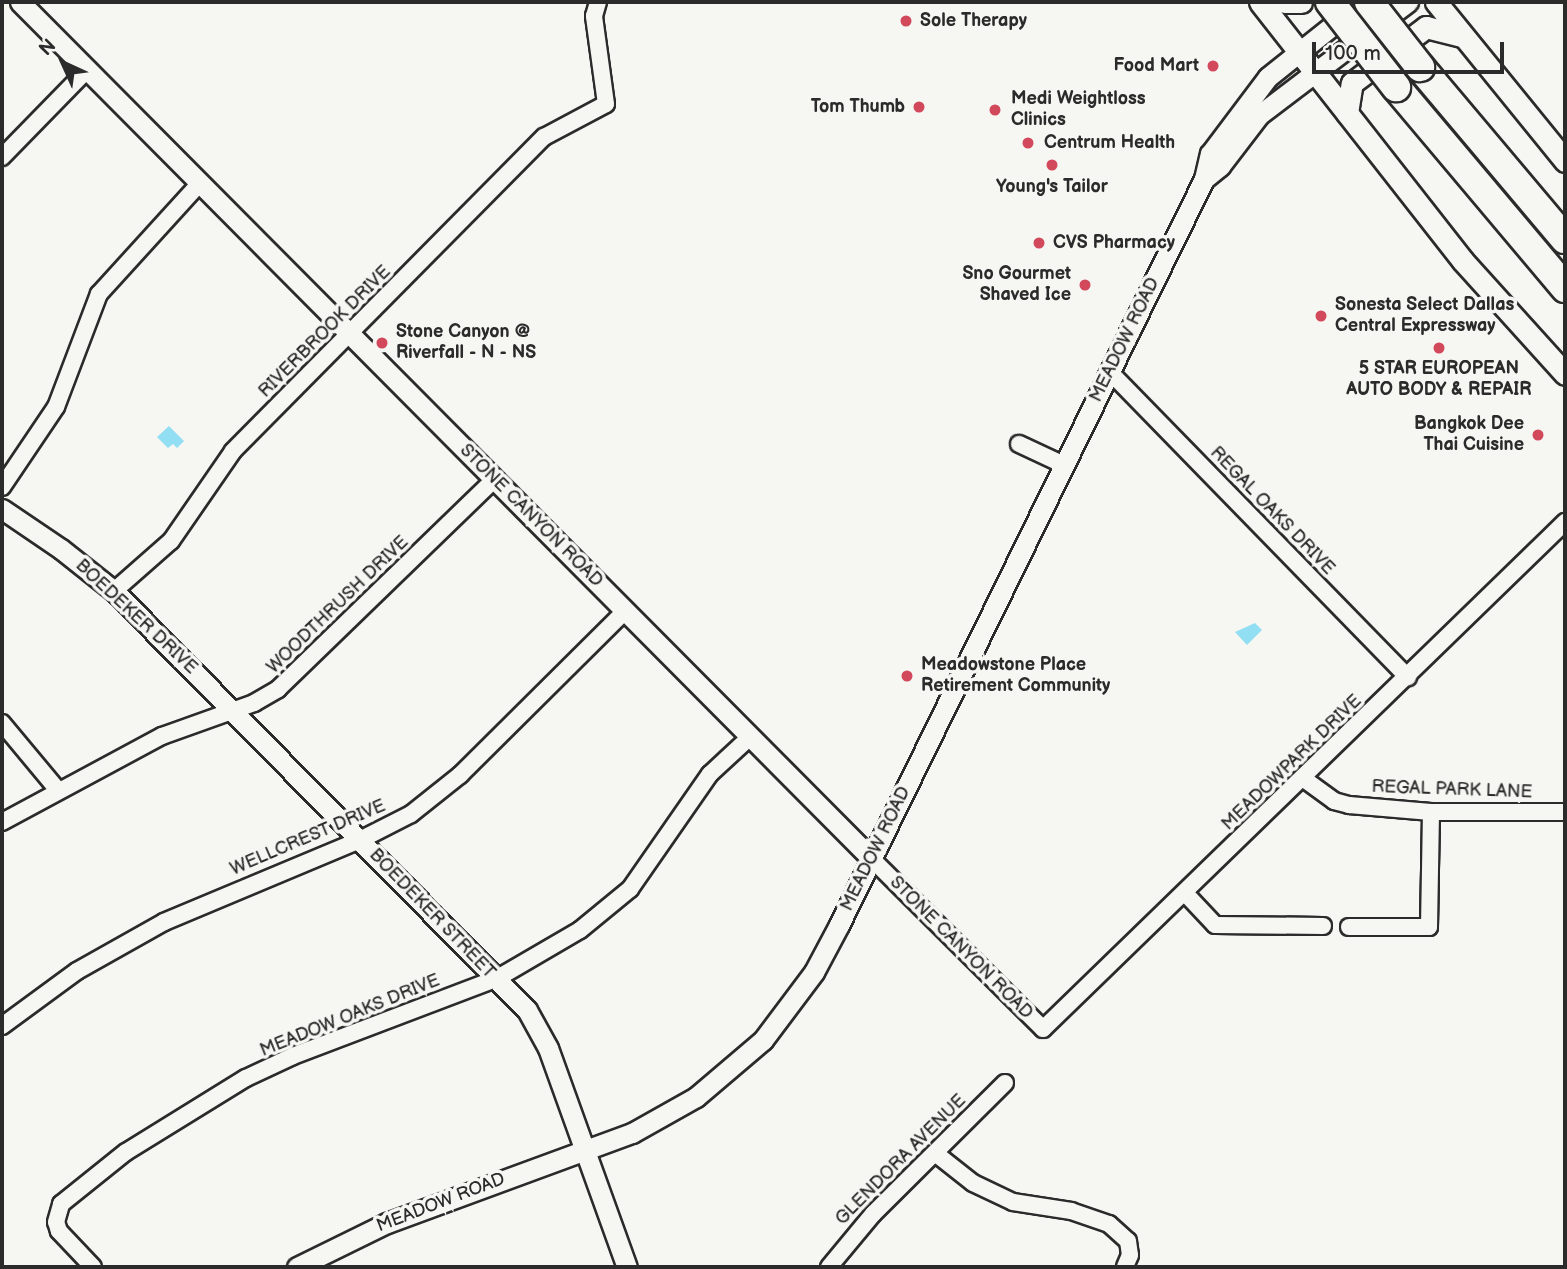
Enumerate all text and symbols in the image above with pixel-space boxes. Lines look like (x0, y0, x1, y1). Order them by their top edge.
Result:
place label: Sole Therapy (920, 10, 1027, 32)
marker: Sole Therapy (898, 13, 914, 29)
north arrow (28, 28, 98, 98)
scale bar (1315, 28, 1508, 72)
text: N (35, 35, 61, 61)
text: 100 m (1325, 41, 1381, 66)
place label: Food Mart (1113, 55, 1199, 77)
marker: Food Mart (1205, 58, 1221, 74)
place label: Medi Weightloss Clinics (1011, 89, 1146, 132)
place label: Tom Thumb (811, 96, 905, 118)
marker: Tom Thumb (911, 99, 927, 115)
marker: Medi Weightloss Clinics (985, 100, 1005, 120)
place label: Centrum Health (1044, 132, 1175, 154)
marker: Centrum Health (1018, 133, 1038, 153)
marker: Young's Tailor (1044, 157, 1060, 173)
place label: Young's Tailor (996, 176, 1108, 198)
place label: CVS Pharmacy (1053, 232, 1175, 254)
marker: CVS Pharmacy (1031, 235, 1047, 251)
street label: RIVERBROOK DRIVE (255, 262, 395, 402)
place label: Sno Gourmet Shaved Ice (962, 264, 1071, 306)
street label: MEADOW ROAD (1086, 274, 1164, 406)
marker: Sno Gourmet Shaved Ice (1077, 277, 1093, 293)
place label: Sonesta Select Dallas Central Expressway (1335, 295, 1514, 338)
marker: Sonesta Select Dallas Central Expressway (1313, 308, 1329, 324)
place label: Stone Canyon @ Riverfall - N - NS (396, 322, 536, 364)
marker: Stone Canyon @ Riverfall - N - NS (374, 335, 390, 351)
marker: 5 STAR EUROPEAN AUTO BODY & REPAIR (1431, 340, 1447, 356)
place label: 5 STAR EUROPEAN AUTO BODY & REPAIR (1346, 359, 1532, 402)
place label: Bangkok Dee Thai Cuisine (1414, 414, 1524, 457)
marker: Bangkok Dee Thai Cuisine (1530, 427, 1546, 443)
street label: STONE CANYON ROAD (455, 440, 607, 592)
street label: REGAL OAKS DRIVE (1205, 442, 1339, 580)
street label: WOODTHRUSH DRIVE (263, 532, 413, 678)
street label: BOEDEKER DRIVE (71, 555, 201, 679)
place label: Meadowstone Place Retirement Community (921, 655, 1110, 698)
marker: Meadowstone Place Retirement Community (899, 668, 915, 684)
street label: MEADOWPARK DRIVE (1218, 691, 1366, 835)
street label: REGAL PARK LANE (1371, 776, 1533, 804)
street label: MEADOW ROAD (837, 783, 915, 915)
street label: WELLCREST DRIVE (227, 796, 389, 880)
street label: BOEDEKER STREET (364, 844, 500, 984)
street label: STONE CANYON ROAD (885, 872, 1037, 1024)
street label: MEADOW OAKS DRIVE (257, 970, 443, 1062)
street label: GLENDORA AVENUE (831, 1090, 971, 1230)
street label: MEADOW ROAD (374, 1169, 508, 1237)

